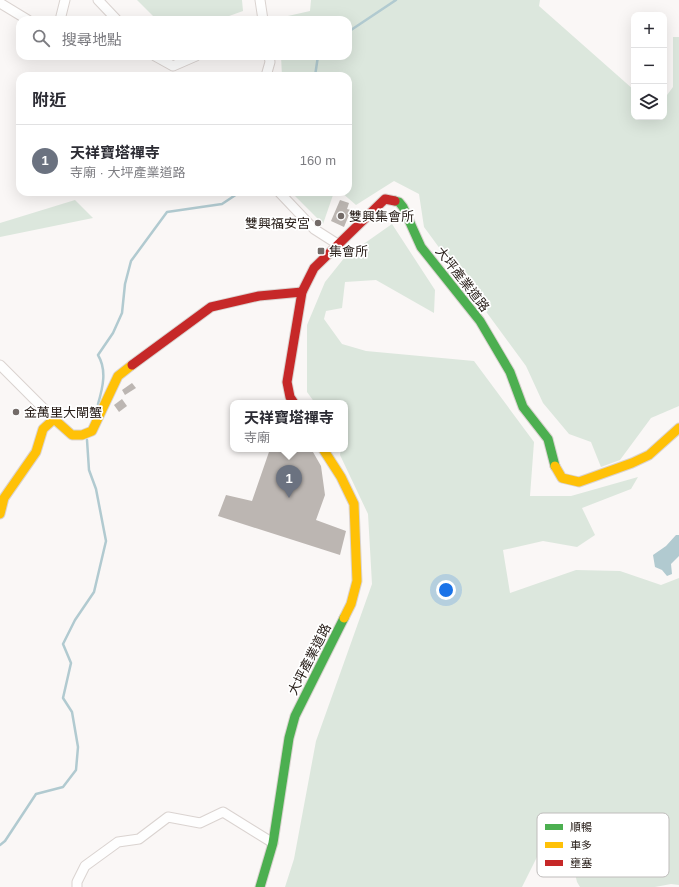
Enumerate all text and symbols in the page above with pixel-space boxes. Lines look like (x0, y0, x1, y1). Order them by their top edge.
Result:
map controls (631, 12, 667, 120)
button: + (631, 12, 667, 48)
search box (16, 16, 352, 60)
icon: search (30, 27, 52, 49)
text: 搜尋地點 (62, 31, 122, 48)
button: − (631, 48, 667, 84)
button: layers (631, 84, 667, 120)
text: 附近 (32, 91, 66, 110)
text: 天祥寶塔禪寺 (70, 144, 160, 161)
text: 1 (41, 153, 49, 168)
text: 160 m (300, 153, 336, 168)
text: 寺廟 · 大坪產業道路 (70, 165, 186, 180)
place label: 雙興集會所 (349, 209, 414, 224)
marker: 雙興集會所 (336, 211, 346, 221)
place label: 雙興福安宮 (245, 216, 310, 231)
marker: 雙興福安宮 (313, 218, 323, 228)
place label: 集會所 (329, 244, 368, 259)
street label: 大坪產業道路 (433, 244, 493, 315)
marker: 集會所 (316, 246, 326, 256)
popup (230, 400, 348, 452)
place label: 金萬里大閘蟹 (24, 405, 102, 420)
marker: 金萬里大閘蟹 (11, 407, 21, 417)
text: 天祥寶塔禪寺 (244, 409, 334, 426)
text: 寺廟 (244, 430, 270, 445)
pin: 1 (276, 465, 302, 498)
your location (436, 580, 456, 600)
street label: 大坪產業道路 (285, 621, 334, 697)
legend (537, 813, 669, 877)
text: 順暢 (570, 821, 592, 833)
text: 車多 (570, 839, 592, 851)
text: 壅塞 (570, 857, 592, 869)

